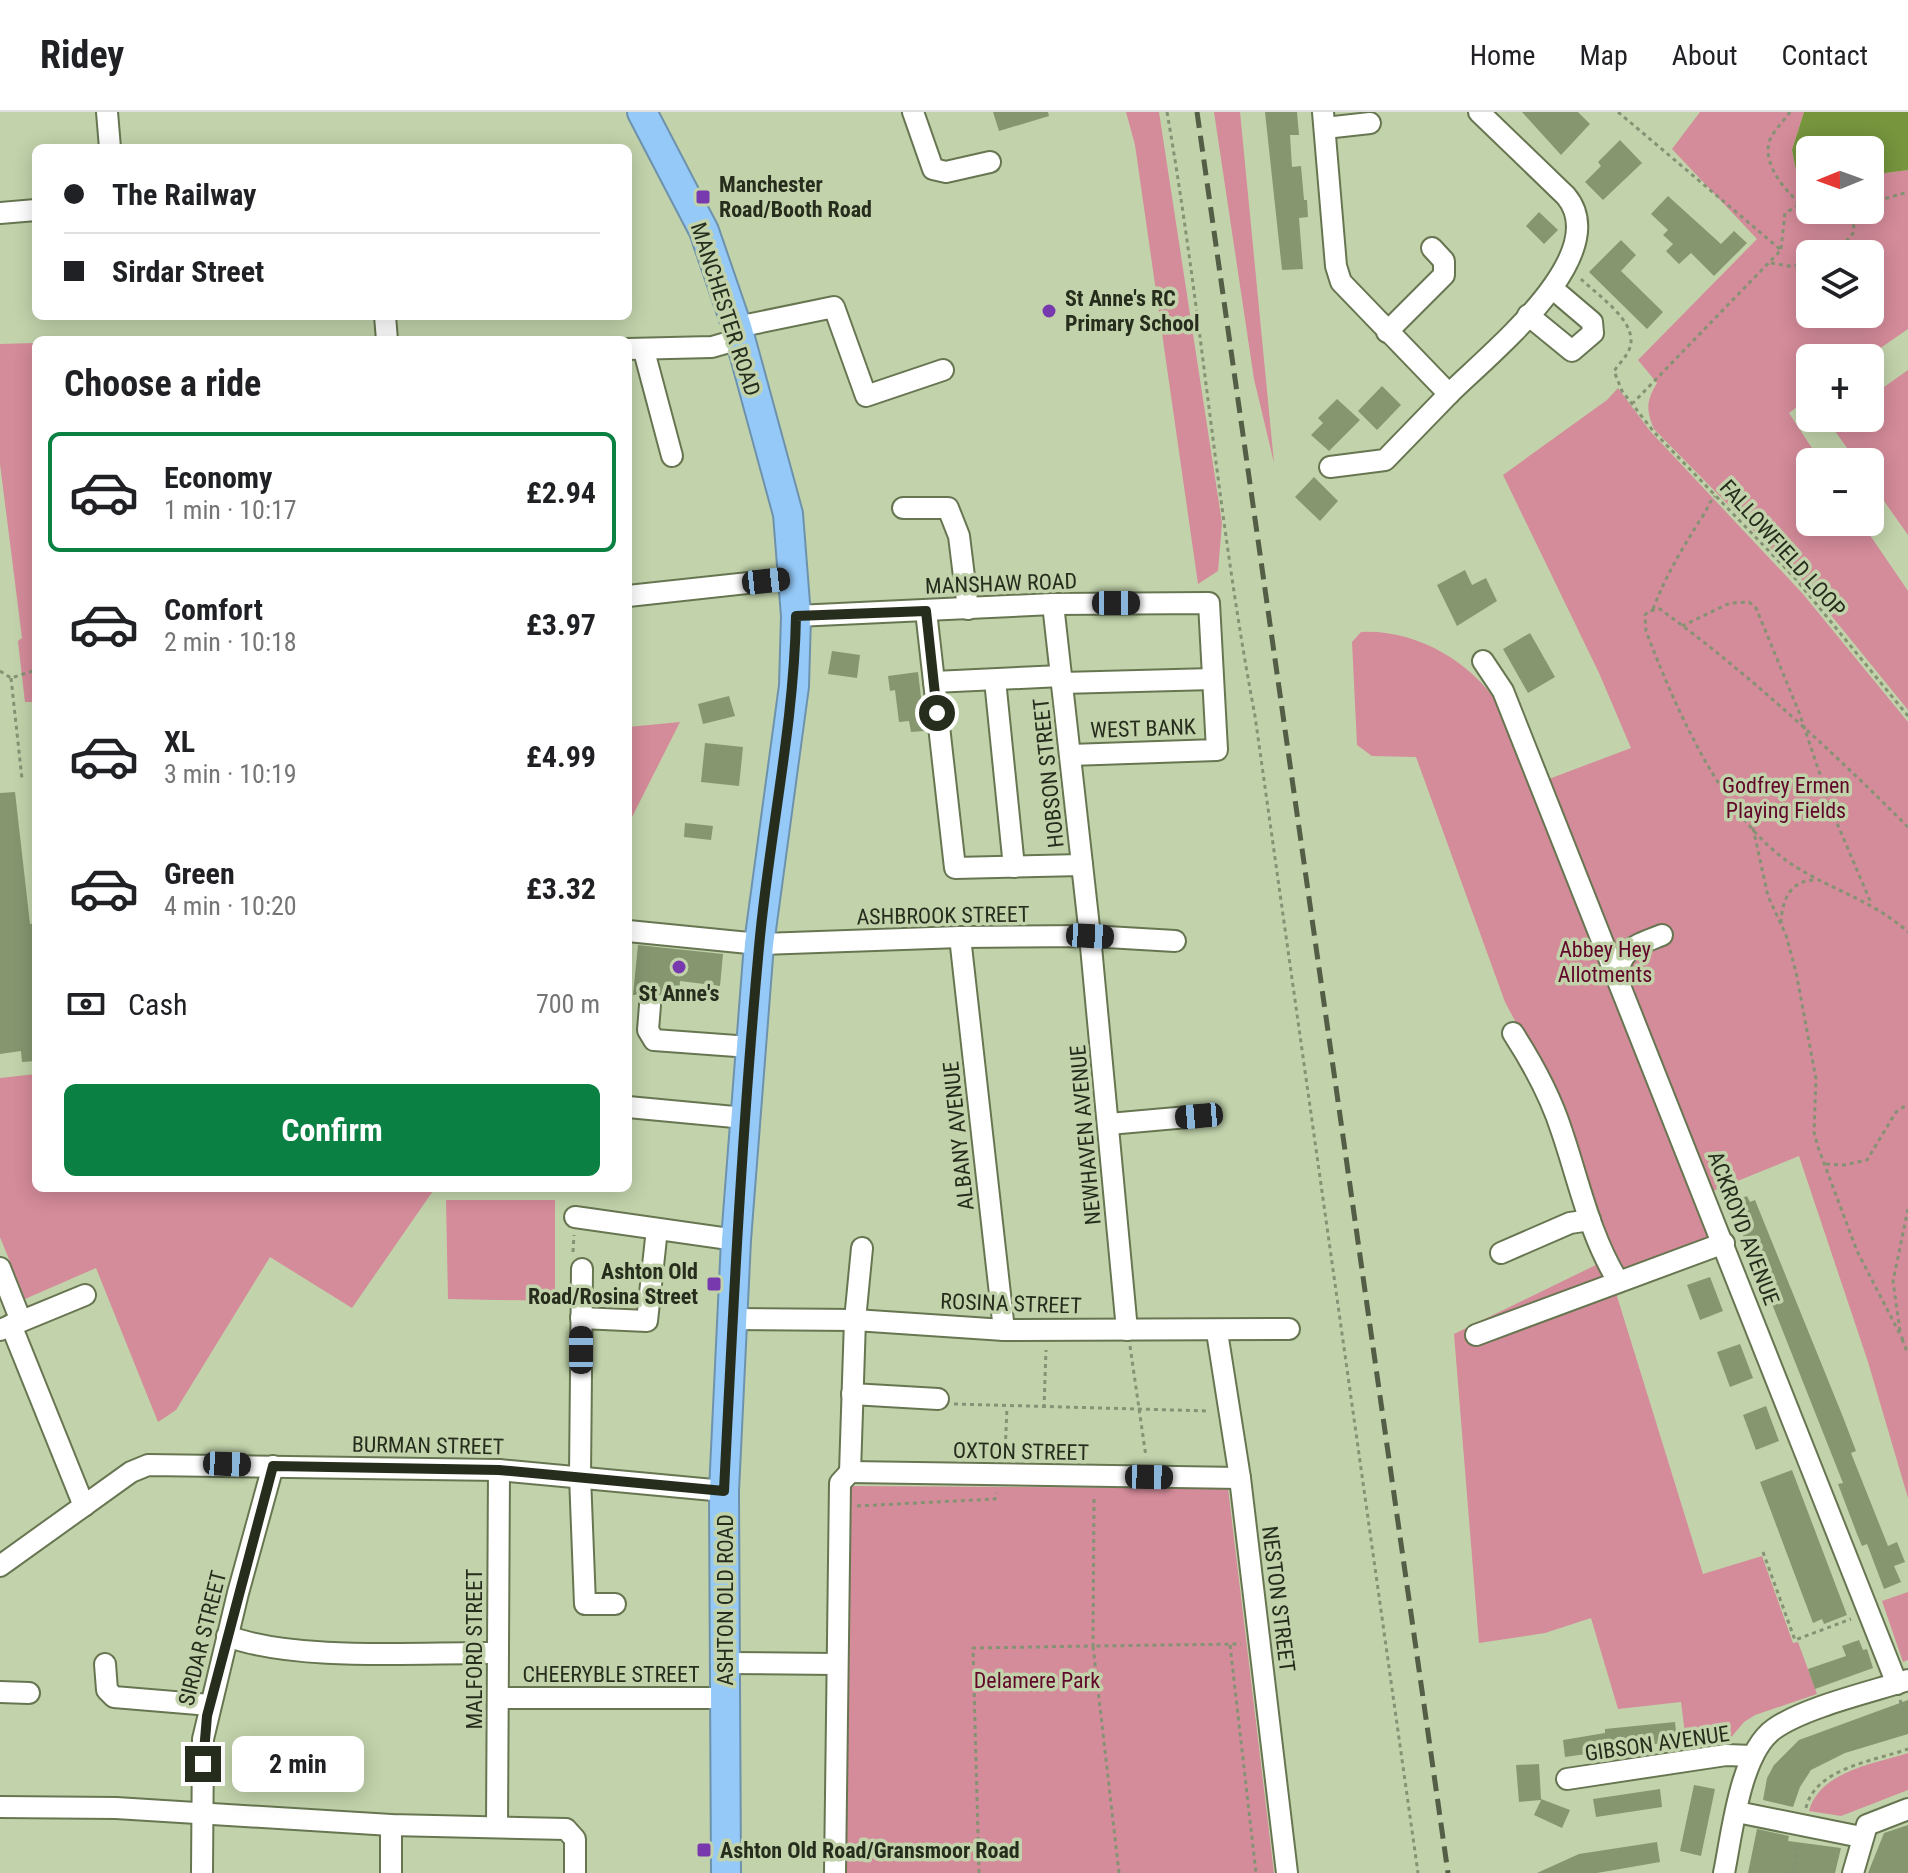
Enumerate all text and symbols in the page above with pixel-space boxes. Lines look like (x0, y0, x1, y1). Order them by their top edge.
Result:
text: Ridey (40, 33, 124, 77)
text: Home (1470, 39, 1535, 72)
text: Map (1579, 39, 1628, 72)
text: About (1672, 39, 1738, 72)
text: Contact (1782, 39, 1868, 72)
north arrow (1796, 136, 1884, 224)
map controls (1796, 136, 1884, 536)
place label: Manchester Road/Booth Road (719, 172, 872, 222)
text: The Railway (112, 177, 256, 212)
marker: Manchester Road/Booth Road (694, 188, 712, 206)
street label: MANCHESTER ROAD (686, 219, 765, 399)
button: layers (1796, 240, 1884, 328)
text: Sirdar Street (112, 254, 264, 289)
place label: St Anne's RC Primary School (1065, 286, 1200, 336)
marker: St Anne's RC Primary School (1040, 302, 1058, 320)
button: + (1796, 344, 1884, 432)
text: Choose a ride (64, 363, 261, 405)
button: − (1796, 448, 1884, 536)
icon: car (68, 456, 140, 528)
text: Economy (164, 460, 272, 495)
text: £2.94 (526, 475, 596, 510)
street label: FALLOWFIELD LOOP (1715, 475, 1851, 622)
text: 1 min · 10:17 (164, 495, 297, 525)
car (741, 567, 791, 595)
street label: MANSHAW ROAD (925, 568, 1077, 599)
icon: car (68, 588, 140, 660)
car (1092, 591, 1140, 615)
text: Comfort (164, 592, 263, 627)
text: £3.97 (526, 607, 596, 642)
text: 2 min · 10:18 (164, 627, 297, 657)
route start (919, 695, 955, 731)
street label: HOBSON STREET (1028, 697, 1069, 849)
street label: WEST BANK (1090, 714, 1196, 743)
icon: car (68, 720, 140, 792)
text: XL (164, 724, 195, 759)
text: £4.99 (526, 739, 596, 774)
text: 3 min · 10:19 (164, 759, 297, 789)
park label: Godfrey Ermen Playing Fields (1722, 773, 1850, 823)
icon: car (68, 852, 140, 924)
text: Green (164, 856, 235, 891)
text: £3.32 (526, 871, 596, 906)
text: 4 min · 10:20 (164, 891, 297, 921)
street label: ASHBROOK STREET (856, 901, 1030, 930)
car (1065, 923, 1115, 949)
park label: Abbey Hey Allotments (1558, 937, 1652, 987)
marker: St Anne's (670, 958, 688, 976)
place label: St Anne's (639, 981, 719, 1006)
icon: cash (64, 982, 108, 1026)
text: Cash (128, 987, 188, 1022)
text: 700 m (536, 989, 600, 1019)
street label: NEWHAVEN AVENUE (1065, 1044, 1106, 1226)
street label: ALBANY AVENUE (938, 1060, 979, 1212)
button: Confirm (64, 1084, 600, 1176)
car (1174, 1102, 1224, 1130)
street label: ACKROYD AVENUE (1703, 1148, 1784, 1309)
place label: Ashton Old Road/Rosina Street (528, 1259, 698, 1309)
marker: Ashton Old Road/Rosina Street (705, 1275, 723, 1293)
street label: ROSINA STREET (940, 1289, 1082, 1318)
car (569, 1326, 593, 1374)
street label: BURMAN STREET (352, 1432, 504, 1459)
street label: OXTON STREET (953, 1438, 1089, 1465)
car (203, 1451, 251, 1477)
car (1125, 1465, 1173, 1489)
street label: ASHTON OLD ROAD (713, 1514, 738, 1686)
street label: NESTON STREET (1257, 1525, 1300, 1674)
street label: SIRDAR STREET (174, 1568, 231, 1708)
street label: MALFORD STREET (462, 1568, 487, 1730)
street label: CHEERYBLE STREET (522, 1662, 700, 1687)
park label: Delamere Park (974, 1668, 1100, 1693)
street label: GIBSON AVENUE (1583, 1721, 1731, 1766)
callout: 2 min (231, 1736, 363, 1792)
route end (185, 1746, 221, 1782)
text: 2 min (269, 1749, 327, 1779)
place label: Ashton Old Road/Gransmoor Road (720, 1838, 1020, 1863)
marker: Ashton Old Road/Gransmoor Road (695, 1841, 713, 1859)

